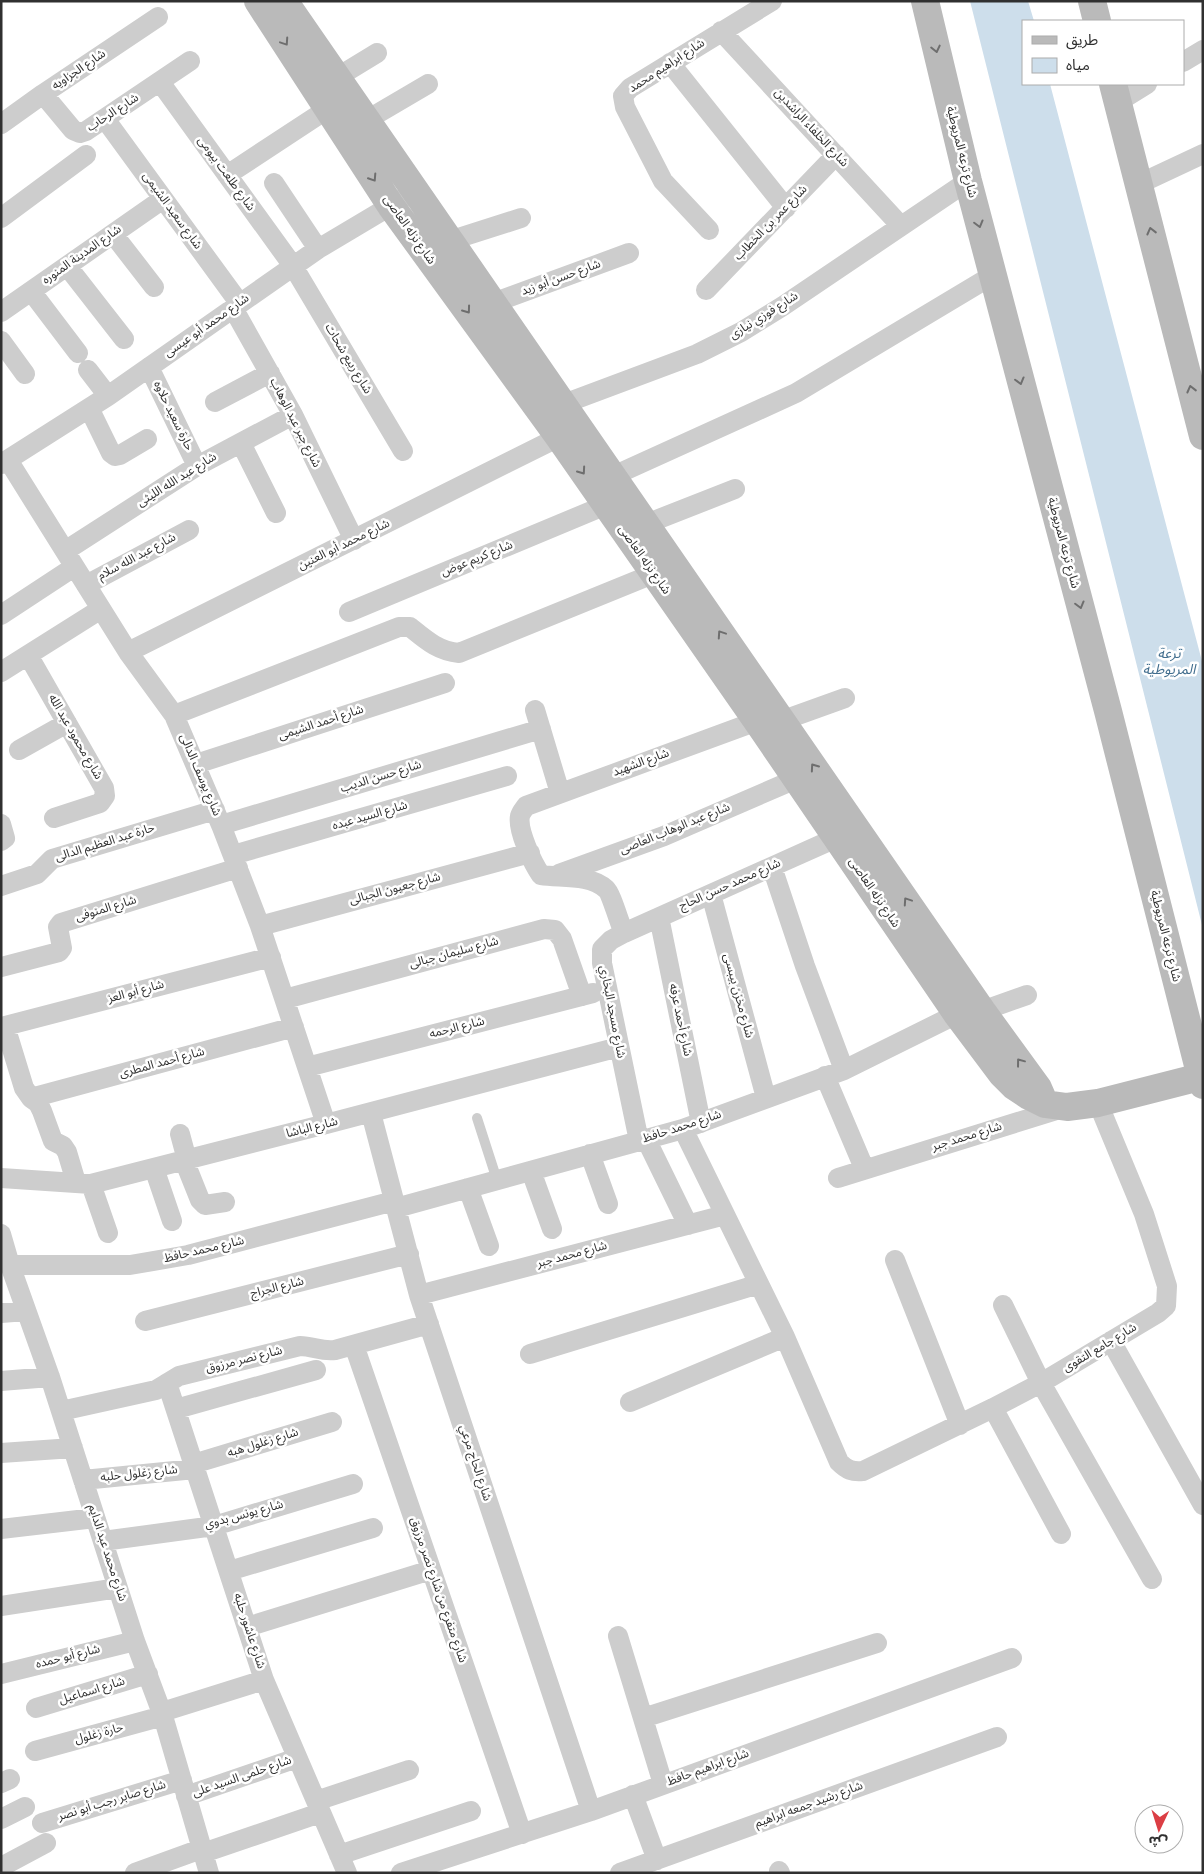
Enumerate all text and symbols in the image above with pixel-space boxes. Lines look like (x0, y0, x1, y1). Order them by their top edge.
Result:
legend (1022, 20, 1184, 85)
text: طريق (1066, 32, 1098, 51)
street label: شارع ابراهيم محمد (626, 35, 708, 97)
one-way arrow (278, 37, 288, 46)
one-way arrow (930, 44, 941, 53)
street label: شارع الجزاويه (49, 46, 109, 94)
text: مياه (1066, 57, 1090, 76)
street label: شارع الخلفاء الراشدين (770, 85, 852, 171)
street label: شارع الرحاب (84, 90, 142, 136)
street label: شارع ترعه المريوطية (942, 104, 980, 200)
street label: شارع طلعت بيومى (193, 133, 259, 215)
street label: شارع سعيد الشيمى (138, 169, 206, 253)
one-way arrow (367, 173, 377, 182)
street label: شارع عمر بن الخطاب (731, 182, 811, 264)
street label: شارع نزله العاصى (379, 192, 439, 268)
one-way arrow (973, 219, 984, 228)
street label: شارع المدينة المنوره (39, 222, 125, 288)
one-way arrow (1146, 227, 1157, 236)
street label: شارع حسن أبو زيد (519, 256, 603, 300)
street label: شارع فوزي نيازى (727, 288, 802, 344)
street label: شارع محمد أبو عيسى (161, 290, 253, 361)
one-way arrow (461, 305, 470, 314)
street label: شارع ربيع شحات (321, 321, 375, 397)
street label: شارع جبر عبد الوهاب (266, 376, 324, 470)
one-way arrow (1015, 376, 1025, 384)
street label: حارة سعيد حلاوه (149, 378, 197, 454)
one-way arrow (1186, 384, 1197, 393)
street label: شارع عبد الله الليثى (134, 449, 220, 511)
one-way arrow (576, 465, 585, 475)
street label: شارع ترعه المريوطية (1043, 496, 1083, 590)
street label: شارع محمد أبو العنين (295, 515, 393, 574)
street label: شارع نزله العاصى (614, 522, 674, 598)
street label: شارع عبد الله سلام (95, 530, 179, 584)
street label: شارع كريم عوض (439, 537, 515, 581)
one-way arrow (1074, 601, 1085, 610)
one-way arrow (718, 630, 728, 639)
water label: ترعة المريوطية (1143, 646, 1197, 679)
street label: شارع محمود عبد الله (44, 691, 106, 783)
street label: شارع أحمد الشيمى (276, 701, 366, 744)
street label: شارع يوسف الدالى (175, 731, 225, 819)
street label: شارع الشهيد (610, 745, 672, 781)
street label: شارع حسن الديب (338, 757, 424, 797)
one-way arrow (811, 764, 820, 773)
street label: شارع السيد عبده (331, 798, 409, 834)
street label: شارع عبد الوهاب العاصى (617, 800, 733, 858)
street label: حارة عبد العظيم الدالى (53, 820, 157, 866)
street label: شارع محمد حسن الحاج (677, 855, 783, 915)
street label: شارع نزله العاصى (845, 855, 903, 931)
street label: شارع جعيون الجبالى (348, 869, 442, 909)
street label: شارع ترعه المريوطية (1146, 888, 1184, 984)
street label: شارع المنوفى (73, 892, 139, 926)
one-way arrow (904, 897, 913, 907)
street label: شارع سليمان جبالى (408, 933, 500, 973)
street label: شارع مخزن بيبسى (719, 952, 757, 1040)
street label: شارع مسجد البخاري (594, 964, 629, 1060)
street label: شارع أبو العز (105, 976, 166, 1007)
street label: شارع أحمد عرفه (664, 982, 696, 1058)
street label: شارع الرحمه (428, 1013, 486, 1043)
street label: شارع أحمد المطرى (118, 1043, 206, 1082)
one-way arrow (1017, 1058, 1026, 1068)
street label: شارع محمد حافظ (640, 1107, 724, 1147)
street label: شارع الباشا (284, 1114, 340, 1142)
street label: شارع محمد جبر (929, 1119, 1004, 1156)
street label: شارع محمد حافظ (162, 1233, 246, 1267)
street label: شارع محمد جبر (534, 1238, 609, 1272)
street label: شارع الجراج (248, 1274, 306, 1302)
street label: شارع جامع التقوى (1060, 1320, 1140, 1376)
street label: شارع نصر مرزوق (204, 1343, 284, 1377)
street label: شارع الحاج مرعي (454, 1423, 495, 1503)
street label: شارع زغلول هبه (225, 1425, 301, 1461)
street label: شارع زغلول حلبه (100, 1462, 178, 1486)
street label: شارع يونس بدوي (203, 1497, 285, 1534)
street label: شارع محمد عبد الدايم (84, 1502, 130, 1604)
street label: شارع متفرع من شارع نصر مرزوق (406, 1515, 470, 1665)
street label: شارع عاشور حلبه (229, 1591, 269, 1671)
street label: شارع أبو حمده (34, 1641, 102, 1673)
street label: شارع اسماعيل (57, 1673, 127, 1709)
street label: حارة زغلول (73, 1720, 125, 1748)
street label: شارع ابراهيم حافظ (665, 1746, 751, 1790)
street label: شارع حلمى السيد على (190, 1753, 294, 1801)
street label: شارع صابر رجب أبو نصر (55, 1776, 168, 1825)
street label: شارع رشيد جمعه ابراهيم (753, 1778, 865, 1832)
north arrow (1134, 1804, 1184, 1854)
text: ش (1148, 1831, 1168, 1850)

